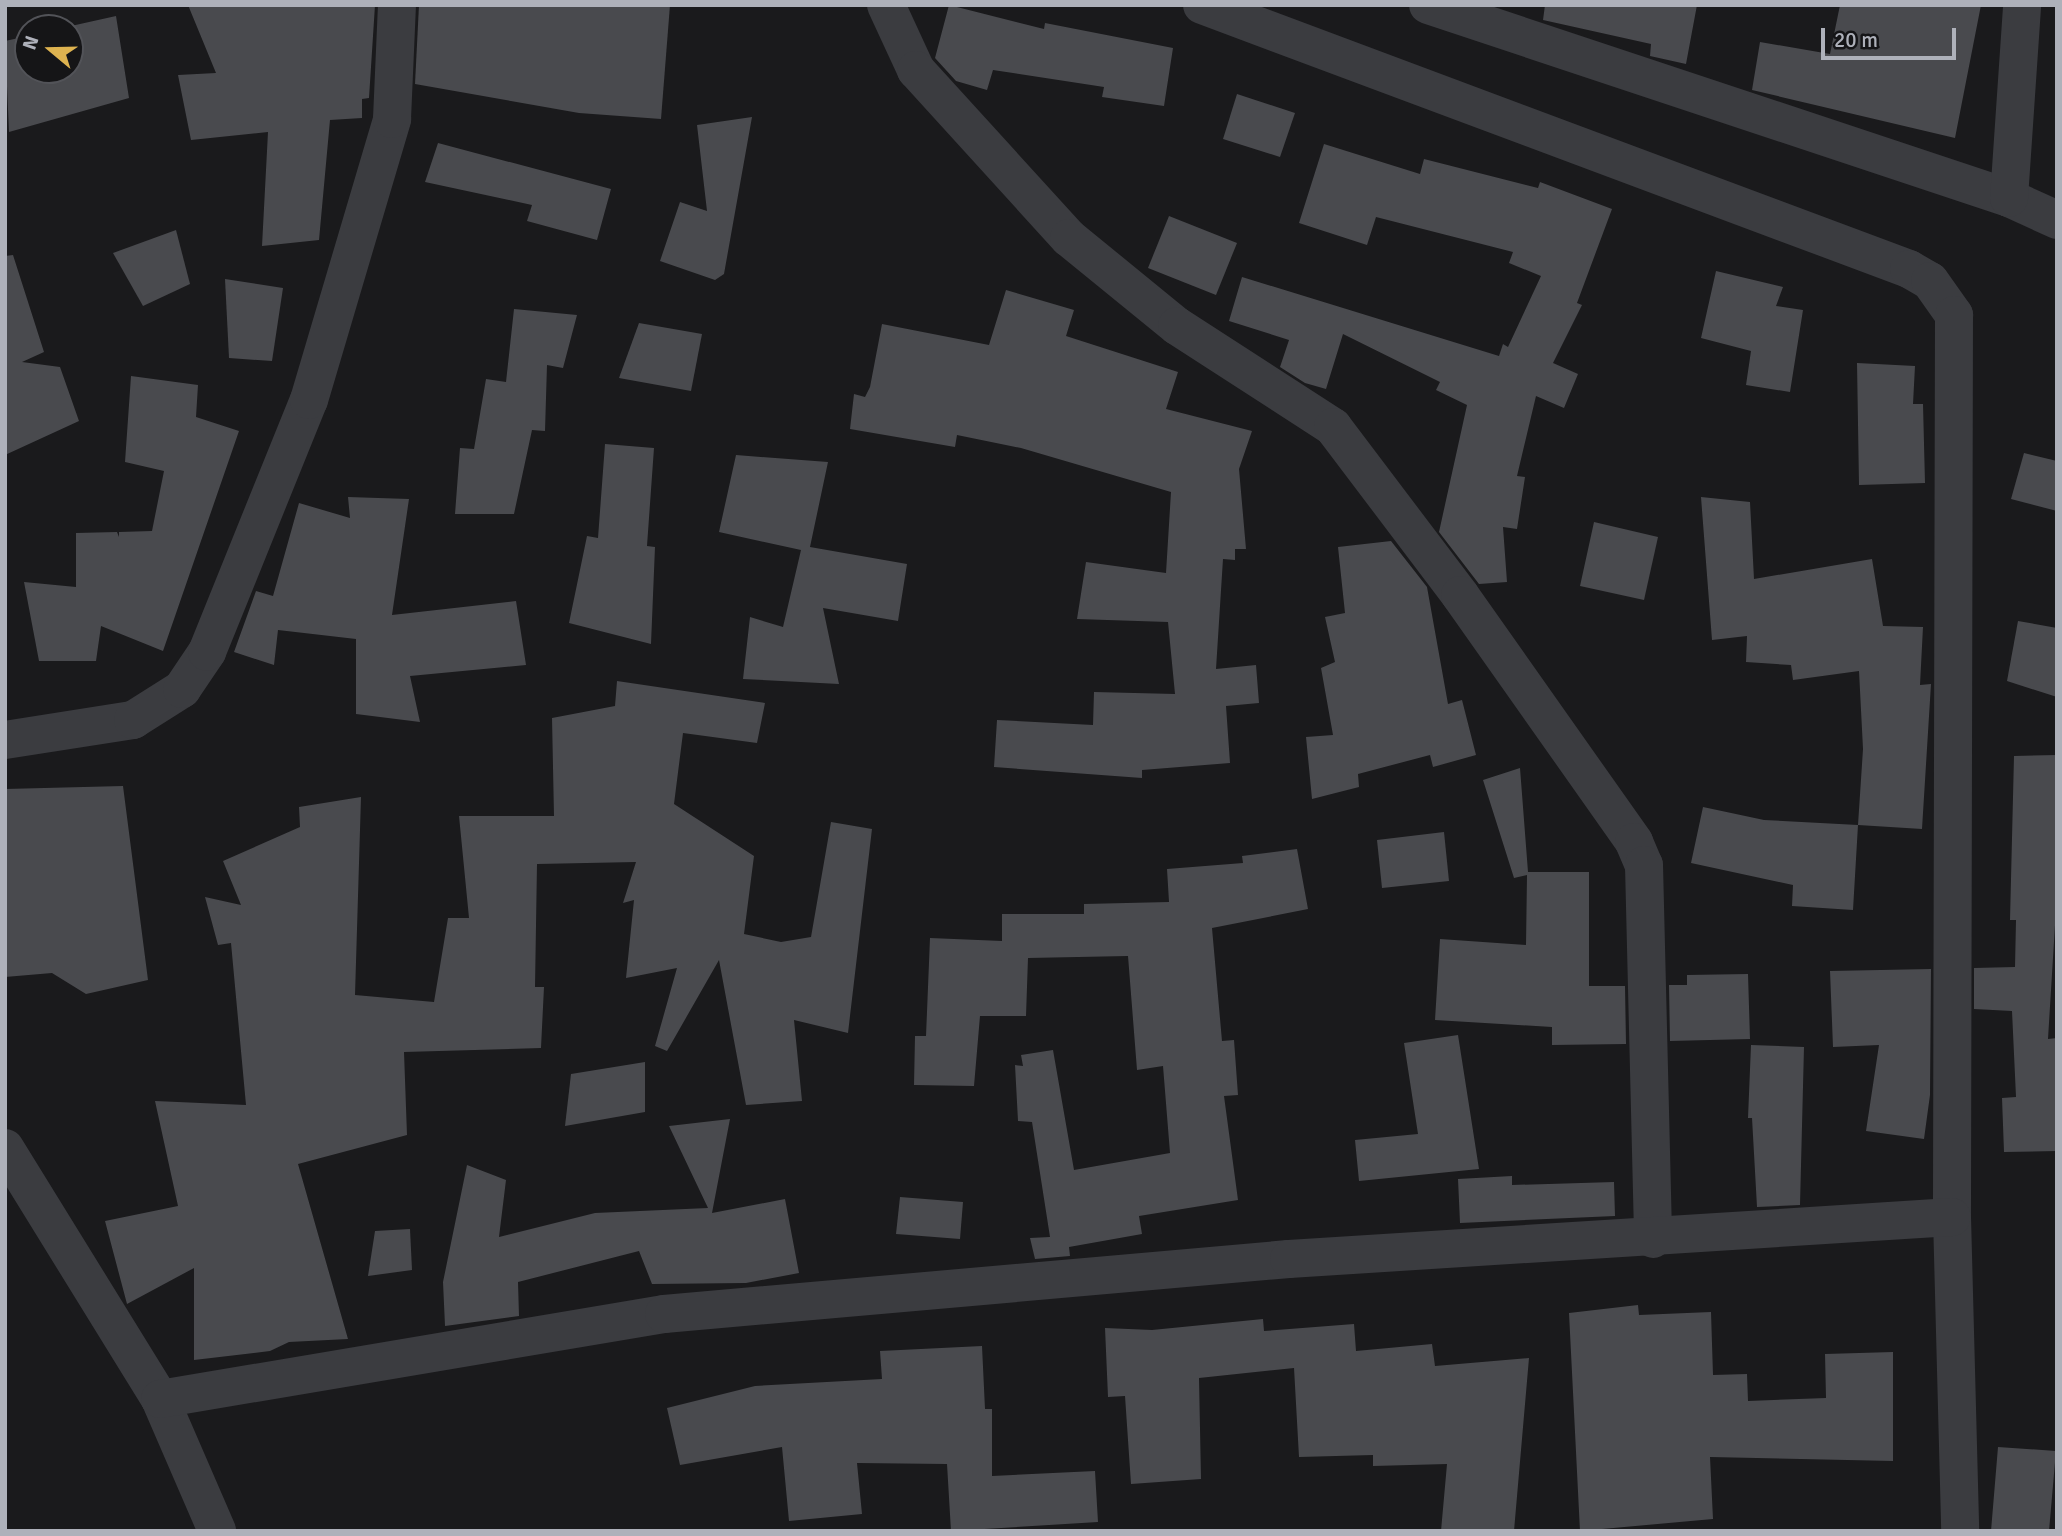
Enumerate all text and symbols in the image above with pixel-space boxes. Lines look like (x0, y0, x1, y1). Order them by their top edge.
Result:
north arrow (14, 14, 84, 84)
scale bar (1824, 14, 1959, 58)
text: 20 m (1834, 27, 1878, 53)
text: N (18, 33, 45, 53)

